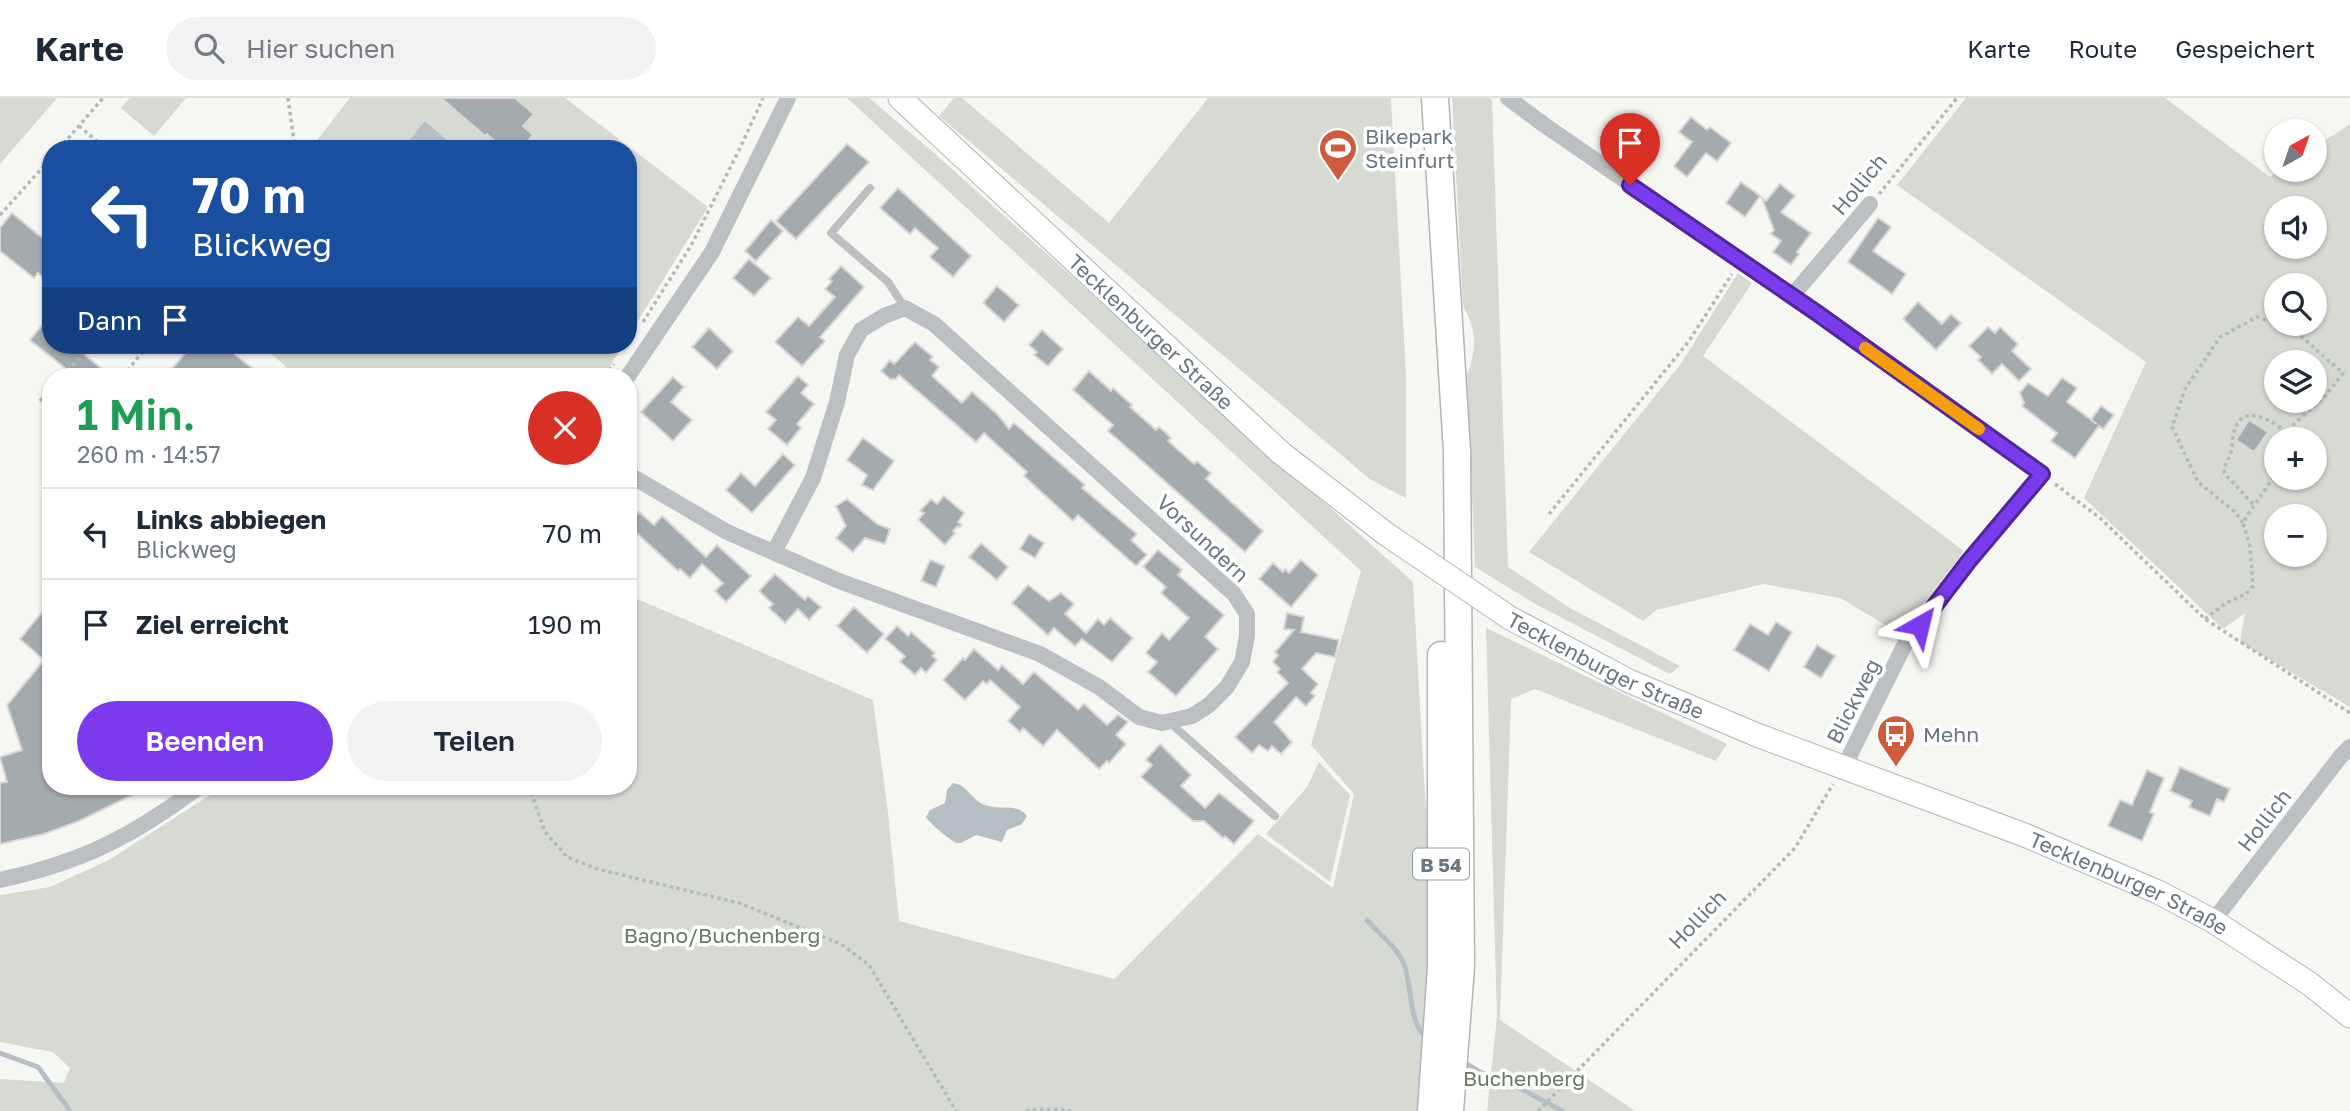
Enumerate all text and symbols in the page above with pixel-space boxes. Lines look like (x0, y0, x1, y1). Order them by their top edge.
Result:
search box (166, 17, 656, 80)
text: Karte (35, 29, 124, 68)
icon: search (190, 29, 228, 67)
text: Hier suchen (246, 33, 395, 64)
text: Karte (1967, 34, 2031, 63)
text: Route (2069, 34, 2137, 63)
text: Gespeichert (2175, 34, 2315, 63)
pin (1600, 113, 1660, 185)
north arrow (2264, 119, 2328, 182)
map controls (2264, 119, 2327, 567)
place label: Bikepark Steinfurt (1365, 123, 1455, 173)
icon: arrive (1611, 124, 1649, 162)
sports icon: Bikepark Steinfurt (1317, 127, 1359, 182)
street label: Hollich (1826, 148, 1892, 220)
text: 70 m (192, 165, 306, 224)
icon: left (77, 168, 168, 259)
button: sound (2264, 196, 2327, 259)
text: Blickweg (192, 225, 332, 263)
street label: Tecklenburger Straße (1063, 249, 1239, 415)
button: search (2264, 273, 2327, 336)
icon: arrive (156, 301, 194, 339)
text: Dann (77, 305, 142, 336)
button: layers (2264, 350, 2327, 413)
text: 1 Min. (77, 389, 195, 439)
button: close (528, 391, 602, 465)
button: + (2264, 427, 2327, 490)
text: 260 m · 14:57 (77, 440, 221, 468)
street label: Vorsundern (1152, 489, 1254, 587)
text: Links abbiegen (136, 504, 326, 535)
button: − (2264, 504, 2327, 567)
icon: left (77, 515, 115, 553)
text: 70 m (543, 518, 602, 549)
text: Blickweg (136, 535, 237, 563)
position arrow (1883, 588, 1957, 662)
icon: arrive (77, 606, 115, 644)
street label: Tecklenburger Straße (1503, 606, 1708, 724)
text: Ziel erreicht (136, 609, 289, 640)
text: 190 m (528, 609, 602, 640)
street label: Blickweg (1821, 654, 1885, 748)
button: Beenden (77, 701, 333, 781)
button: Teilen (347, 701, 602, 781)
bus stop icon: Mehn (1875, 713, 1917, 768)
place label: Mehn (1923, 721, 1979, 747)
street label: Hollich (2232, 784, 2296, 856)
street label: Tecklenburger Straße (2026, 826, 2233, 940)
road number: B 54 (1413, 848, 1469, 880)
street label: Hollich (1663, 884, 1731, 954)
park label: Bagno/Buchenberg (624, 922, 820, 948)
park label: Buchenberg (1463, 1065, 1585, 1091)

